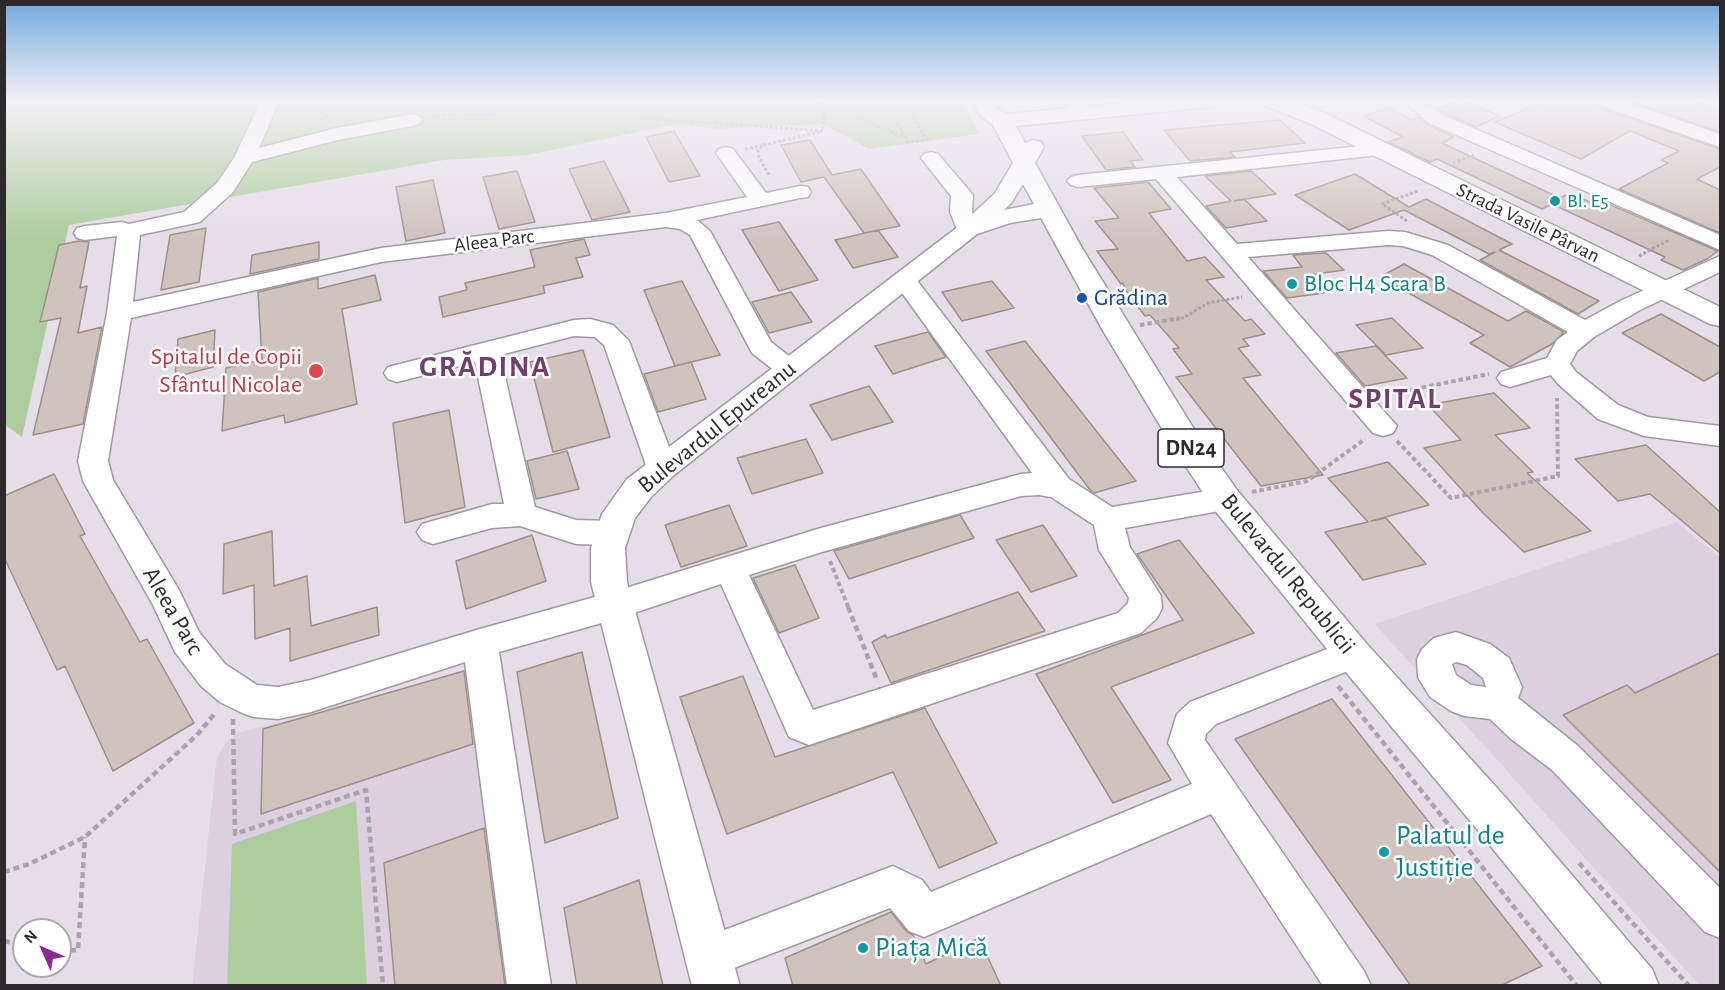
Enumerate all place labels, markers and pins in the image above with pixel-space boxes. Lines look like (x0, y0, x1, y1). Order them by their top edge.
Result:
place label: Bl. E5 (1567, 189, 1609, 213)
marker: Bl. E5 (1548, 194, 1562, 208)
place label: Bloc H4 Scara B (1304, 270, 1446, 298)
marker: Bloc H4 Scara B (1285, 277, 1299, 291)
place label: Grădina (1094, 284, 1168, 312)
marker: Grădina (1075, 291, 1089, 305)
place label: Spitalul de Copii Sfântul Nicolae (151, 343, 302, 399)
marker: Spitalul de Copii Sfântul Nicolae (307, 362, 325, 380)
place label: Palatul de Justiție (1396, 819, 1505, 885)
marker: Palatul de Justiție (1377, 845, 1391, 859)
place label: Piața Mică (875, 931, 988, 965)
marker: Piața Mică (856, 941, 870, 955)

